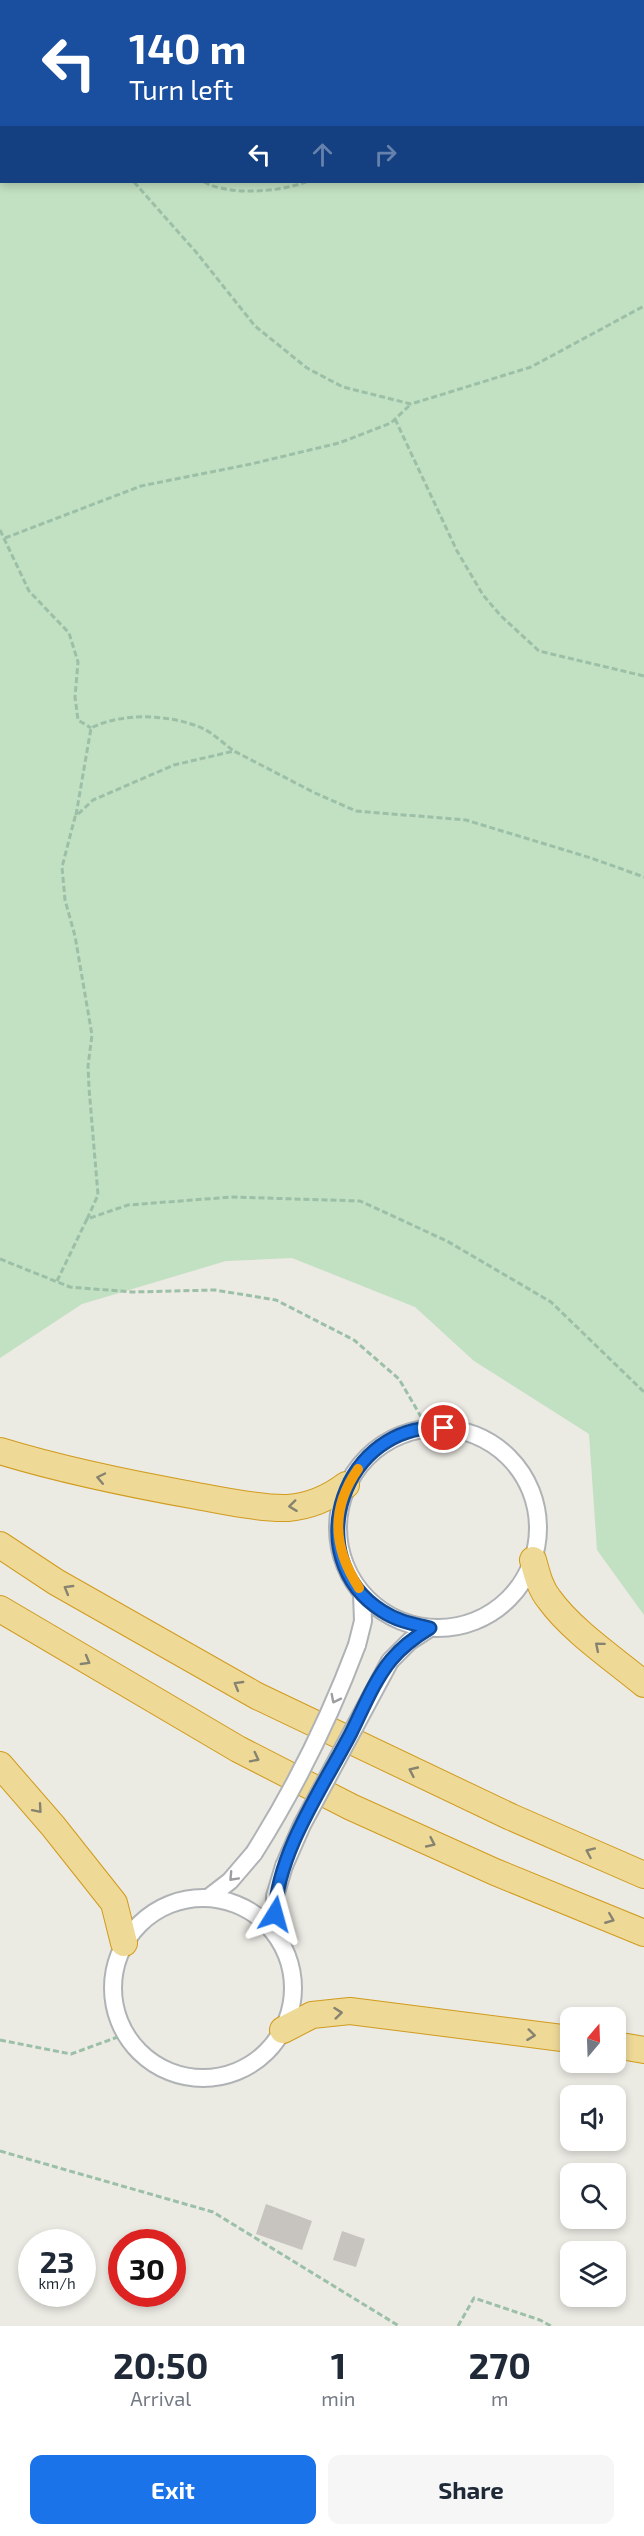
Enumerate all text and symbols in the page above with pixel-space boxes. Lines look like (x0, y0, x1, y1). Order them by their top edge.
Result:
text: 140 m (129, 22, 246, 72)
icon: left (30, 24, 108, 102)
text: Turn left (129, 73, 233, 105)
icon: left (243, 138, 276, 171)
icon: ahead (306, 138, 339, 171)
icon: right (369, 138, 402, 171)
pin (418, 1402, 469, 1453)
icon: arrive (427, 1411, 460, 1444)
one-way arrow (96, 1472, 106, 1485)
one-way arrow (289, 1499, 298, 1512)
one-way arrow (64, 1585, 75, 1596)
one-way arrow (595, 1642, 606, 1653)
one-way arrow (80, 1653, 90, 1665)
one-way arrow (234, 1681, 244, 1693)
one-way arrow (331, 1693, 343, 1704)
one-way arrow (249, 1750, 260, 1762)
one-way arrow (409, 1766, 420, 1778)
one-way arrow (31, 1802, 42, 1813)
one-way arrow (424, 1836, 435, 1848)
one-way arrow (586, 1847, 597, 1859)
one-way arrow (229, 1870, 240, 1881)
position arrow (243, 1882, 307, 1946)
one-way arrow (604, 1912, 615, 1924)
one-way arrow (333, 2007, 342, 2020)
north arrow (560, 2007, 626, 2073)
map controls (560, 2007, 626, 2307)
one-way arrow (527, 2028, 536, 2041)
button: sound (560, 2085, 626, 2151)
button: search (560, 2163, 626, 2229)
speed limit sign: 30 (108, 2229, 186, 2307)
button: layers (560, 2241, 626, 2307)
text: 23 (40, 2243, 74, 2279)
text: km/h (38, 2274, 76, 2292)
text: 20:50 (113, 2343, 208, 2386)
text: 1 (331, 2343, 346, 2386)
text: 270 (468, 2343, 531, 2386)
text: Arrival (130, 2386, 191, 2410)
text: min (321, 2386, 355, 2410)
text: m (491, 2386, 508, 2410)
button: Exit (30, 2455, 316, 2524)
button: Share (328, 2455, 614, 2524)

